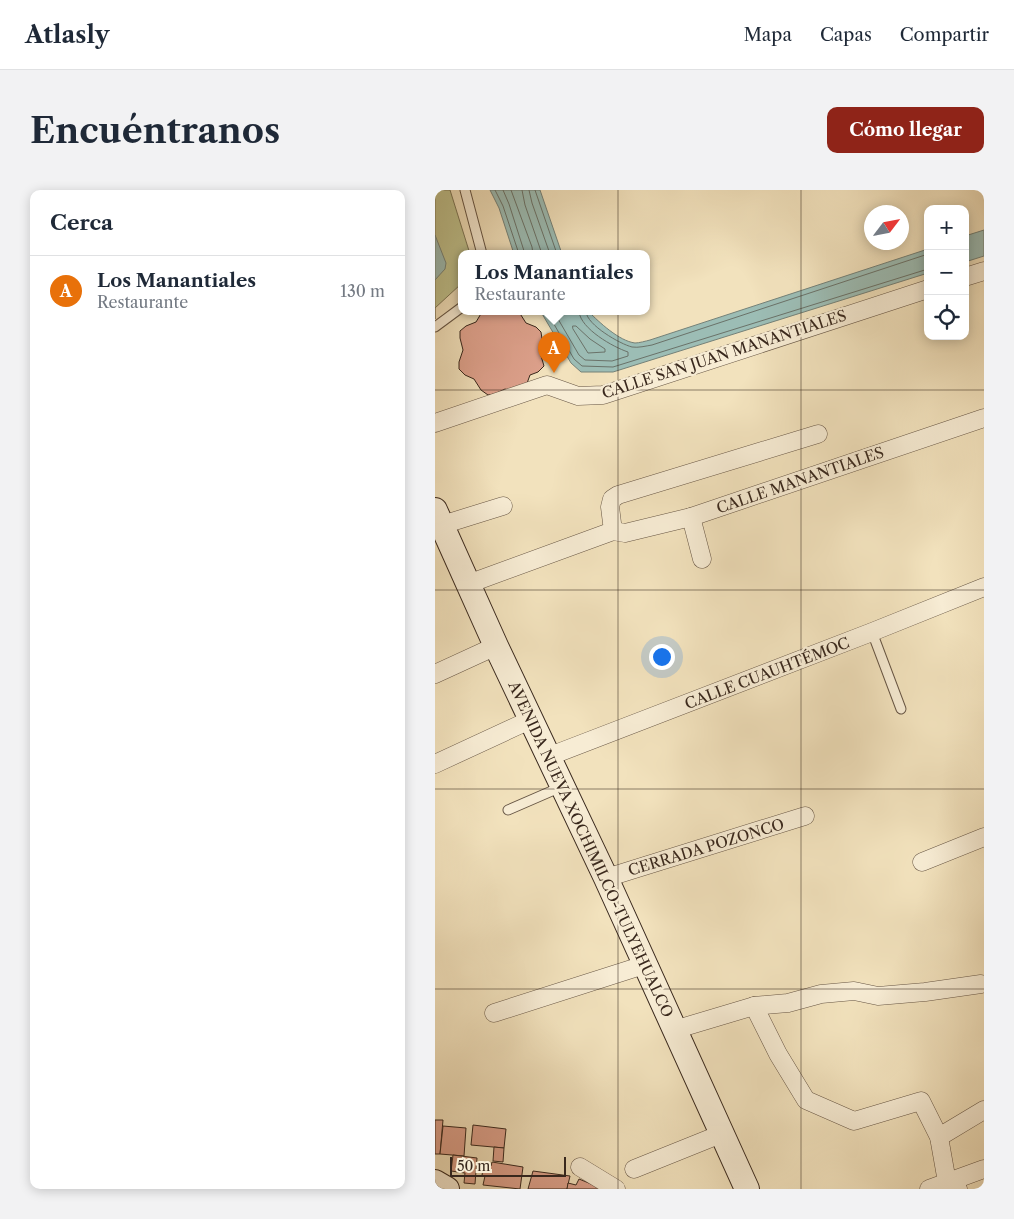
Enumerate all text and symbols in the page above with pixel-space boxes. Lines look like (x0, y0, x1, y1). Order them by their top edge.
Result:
text: Atlasly (25, 20, 109, 49)
text: Mapa (744, 24, 792, 46)
text: Capas (820, 24, 872, 46)
text: Compartir (900, 24, 989, 46)
button: Cómo llegar (827, 107, 984, 153)
text: Encuéntranos (30, 109, 280, 152)
north arrow (864, 205, 909, 250)
map controls (924, 205, 969, 340)
button: + (924, 205, 969, 250)
text: Cerca (50, 210, 113, 235)
popup (458, 250, 650, 315)
button: − (924, 250, 969, 295)
text: Los Manantiales (474, 261, 634, 284)
text: Los Manantiales (97, 269, 256, 292)
text: A (60, 281, 72, 301)
text: 130 m (340, 281, 385, 301)
text: Restaurante (474, 284, 566, 304)
text: Restaurante (97, 292, 188, 312)
button: locate (924, 295, 969, 340)
street label: CALLE SAN JUAN MANANTIALES (599, 305, 849, 403)
pin: A (538, 332, 570, 373)
street label: CALLE MANANTIALES (714, 442, 886, 518)
street label: CALLE CUAUHTÉMOC (682, 633, 852, 713)
your location (649, 644, 675, 670)
street label: AVENIDA NUEVA XOCHIMILCO-TULYEHUALCO (504, 677, 678, 1020)
street label: CERRADA POZONCO (626, 814, 786, 880)
scale bar (450, 1154, 566, 1177)
text: 50 m (457, 1157, 490, 1175)

